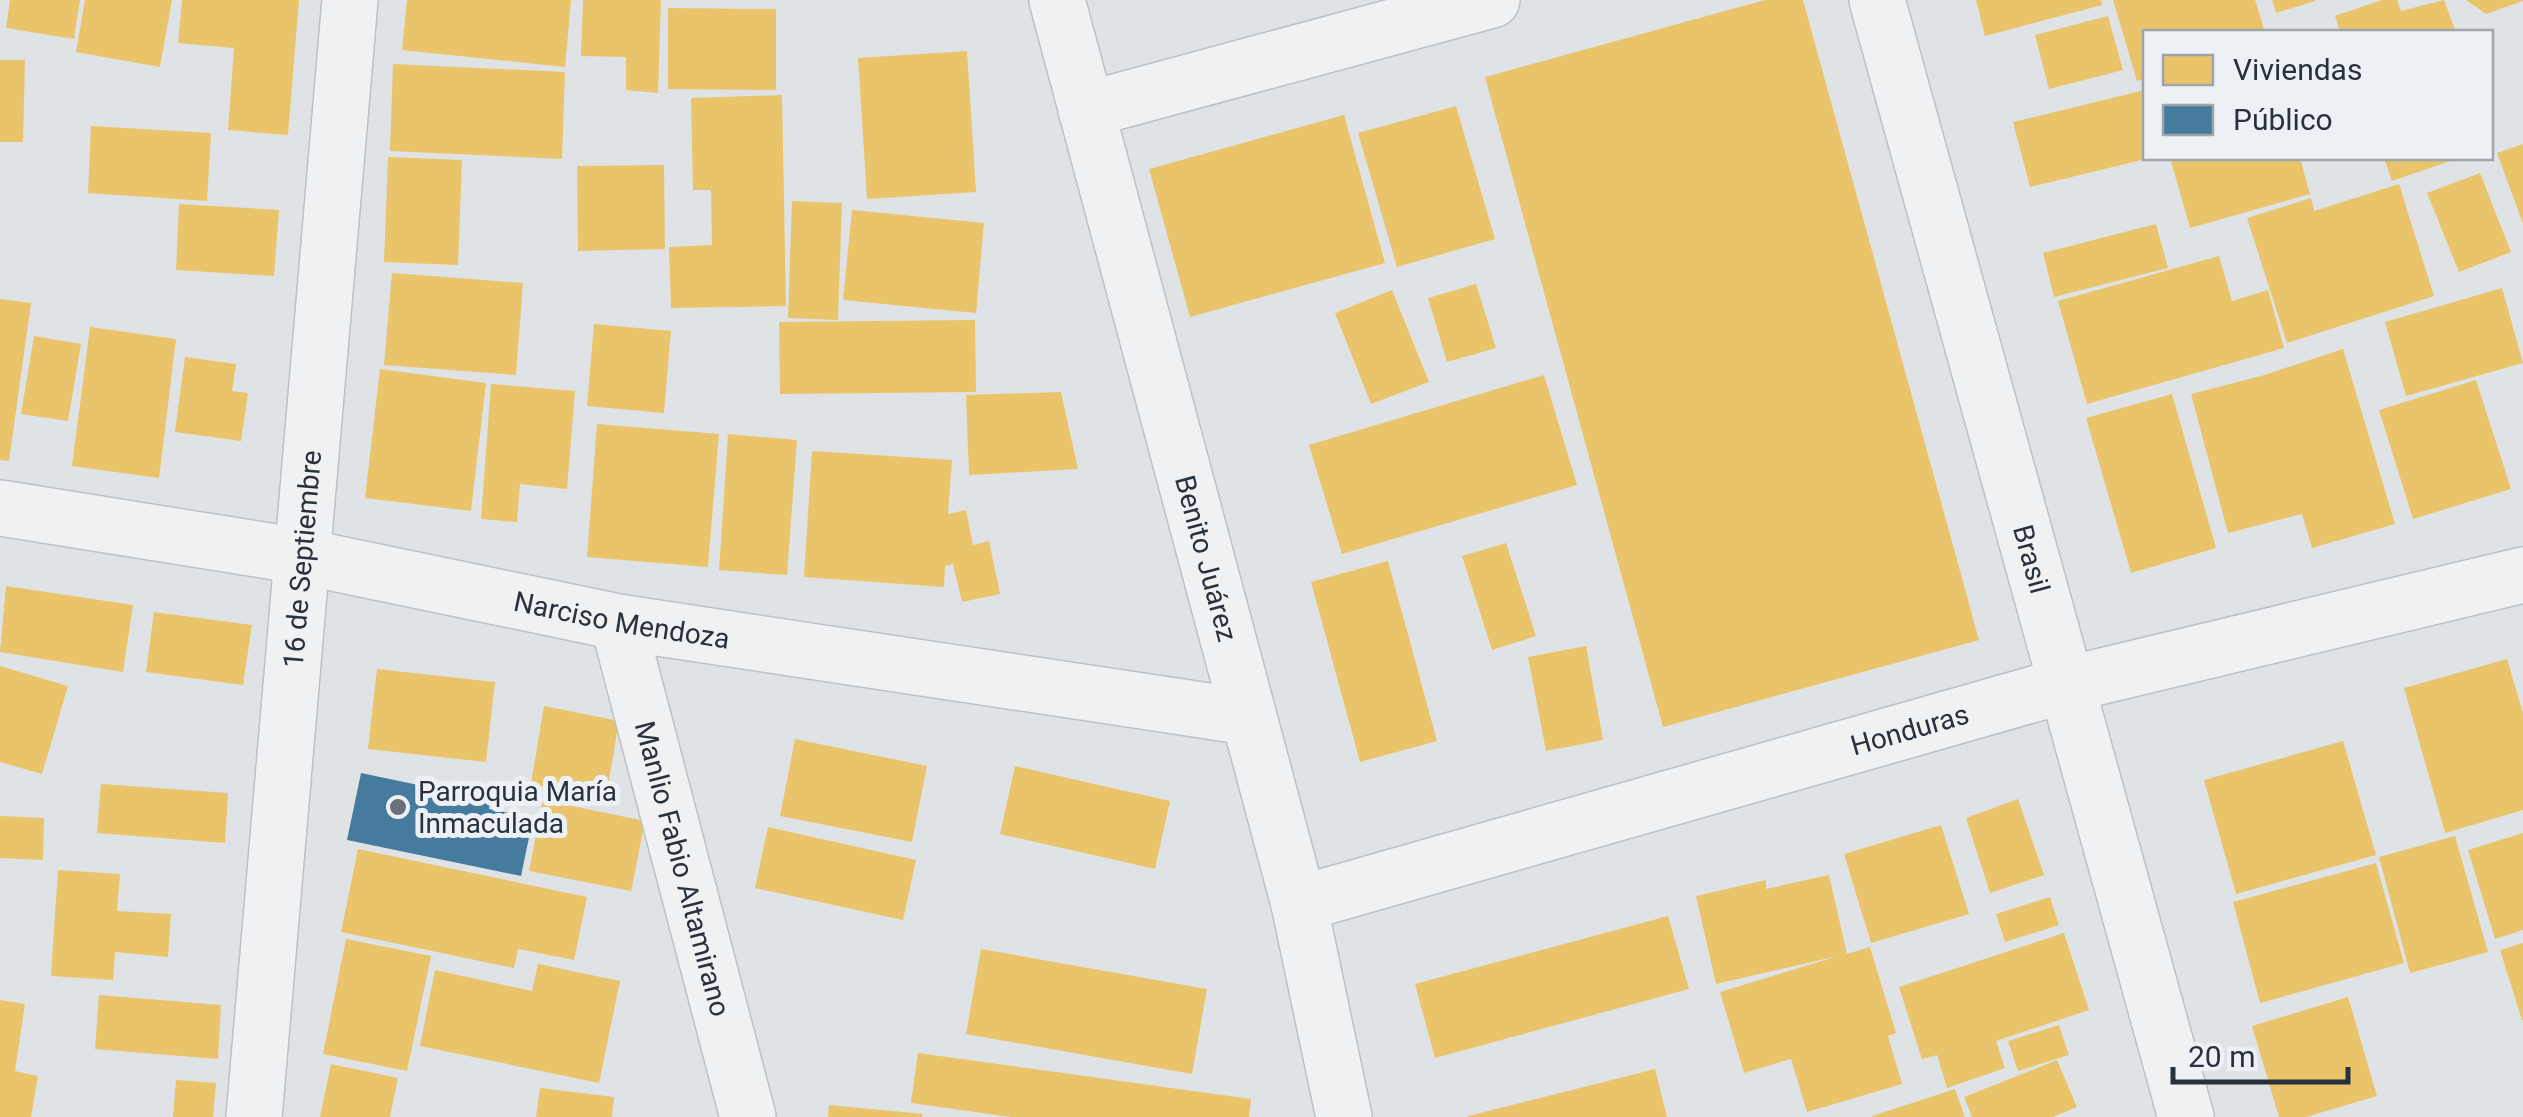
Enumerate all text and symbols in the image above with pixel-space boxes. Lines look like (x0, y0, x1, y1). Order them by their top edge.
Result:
legend (2143, 30, 2493, 160)
text: Viviendas (2233, 52, 2362, 87)
text: Público (2233, 102, 2333, 137)
street label: 16 de Septiembre (276, 449, 328, 669)
street label: Benito Juárez (1168, 472, 1244, 645)
street label: Brasil (2006, 521, 2057, 597)
street label: Narciso Mendoza (511, 584, 732, 655)
street label: Honduras (1847, 697, 1972, 762)
street label: Manlio Fabio Altamirano (628, 717, 737, 1020)
place label: Parroquia María Inmaculada (418, 775, 617, 840)
marker: Parroquia María Inmaculada (387, 796, 409, 818)
scale bar (2173, 1022, 2348, 1084)
text: 20 m (2188, 1039, 2255, 1074)

